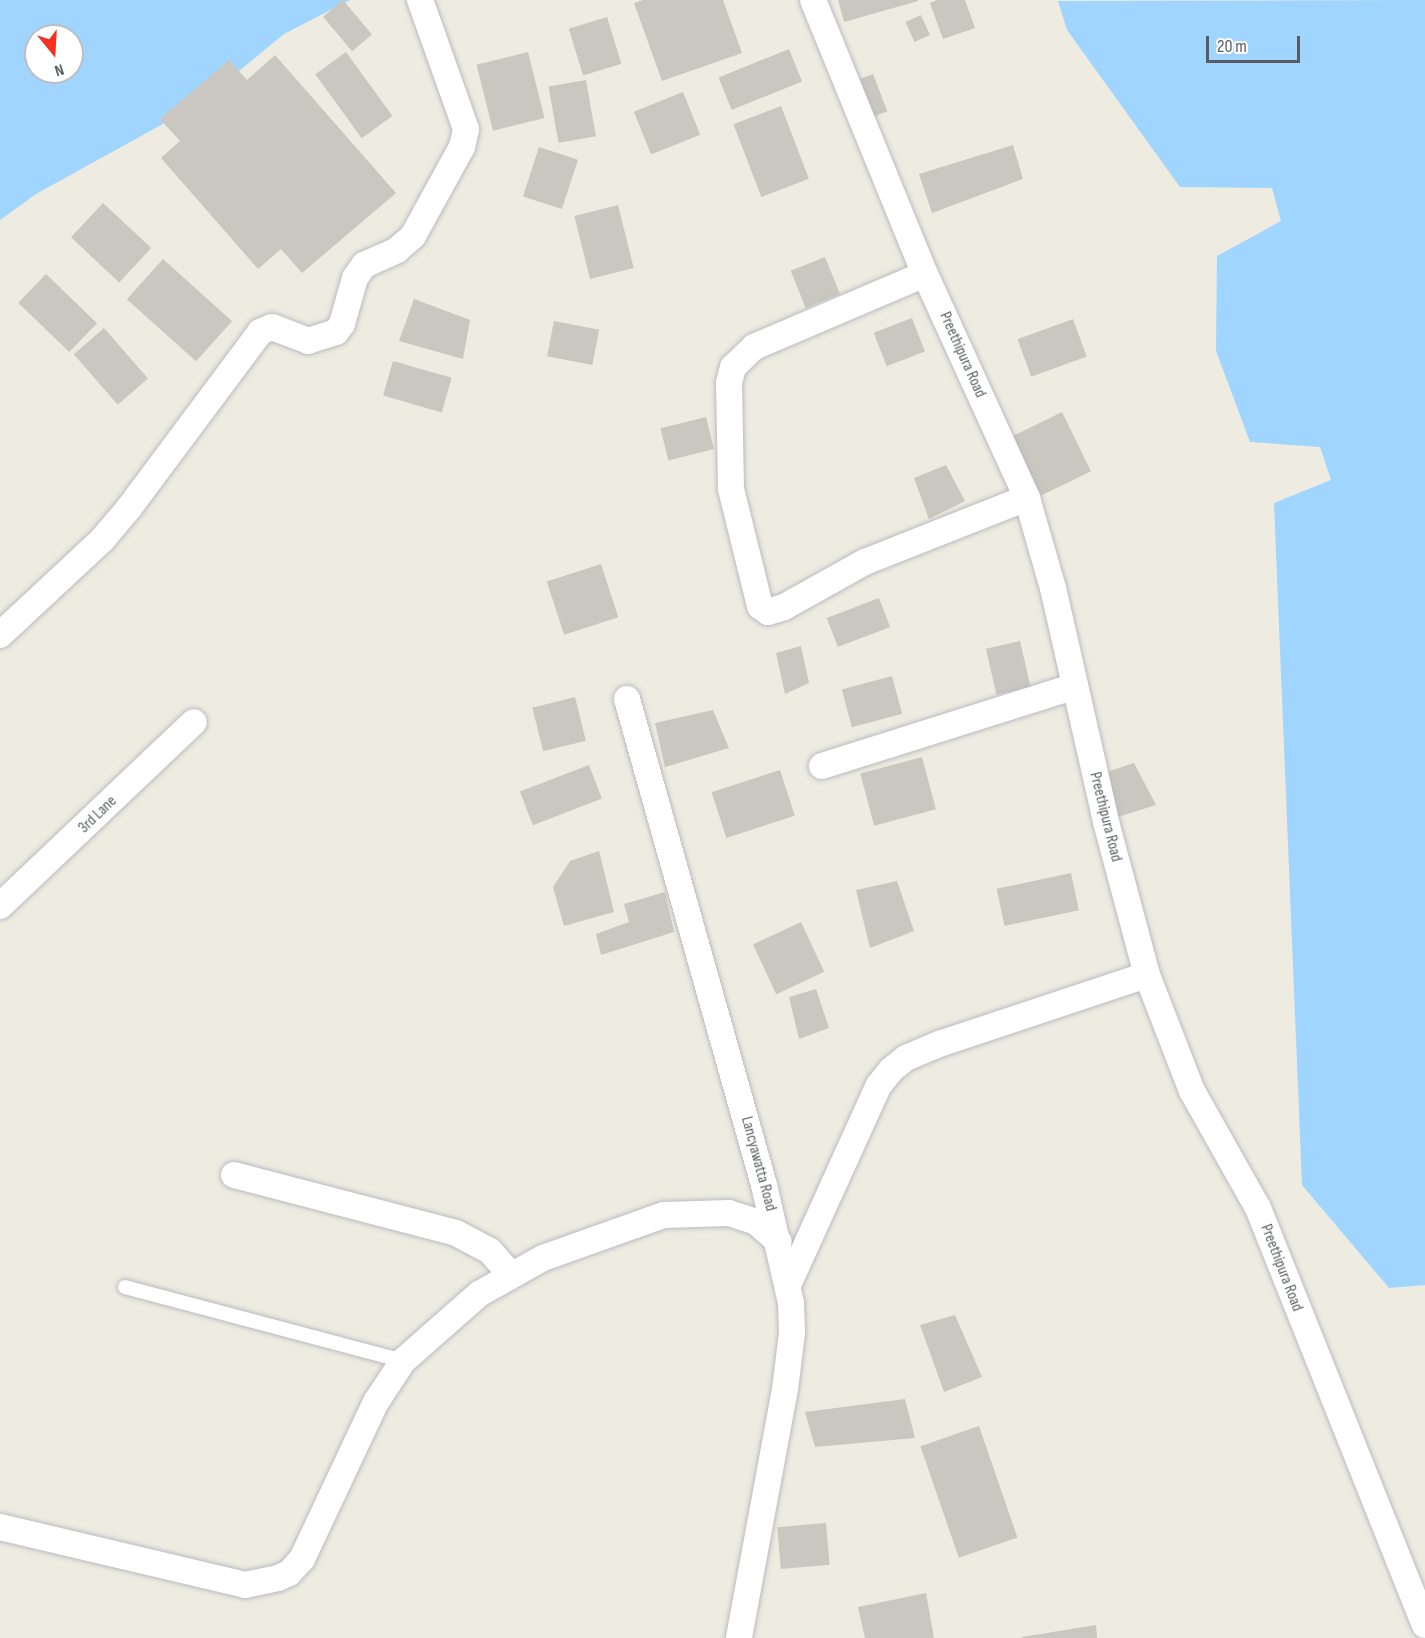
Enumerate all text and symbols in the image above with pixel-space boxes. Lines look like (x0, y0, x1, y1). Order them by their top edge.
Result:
north arrow (24, 24, 84, 84)
scale bar (1209, 24, 1304, 62)
text: 20 m (1217, 36, 1247, 57)
text: N (52, 59, 66, 80)
street label: Preethipura Road (935, 309, 989, 401)
street label: Preethipura Road (1085, 770, 1125, 864)
street label: 3rd Lane (75, 792, 121, 838)
street label: Lancyawatta Road (736, 1115, 780, 1213)
street label: Preethipura Road (1256, 1222, 1306, 1314)

